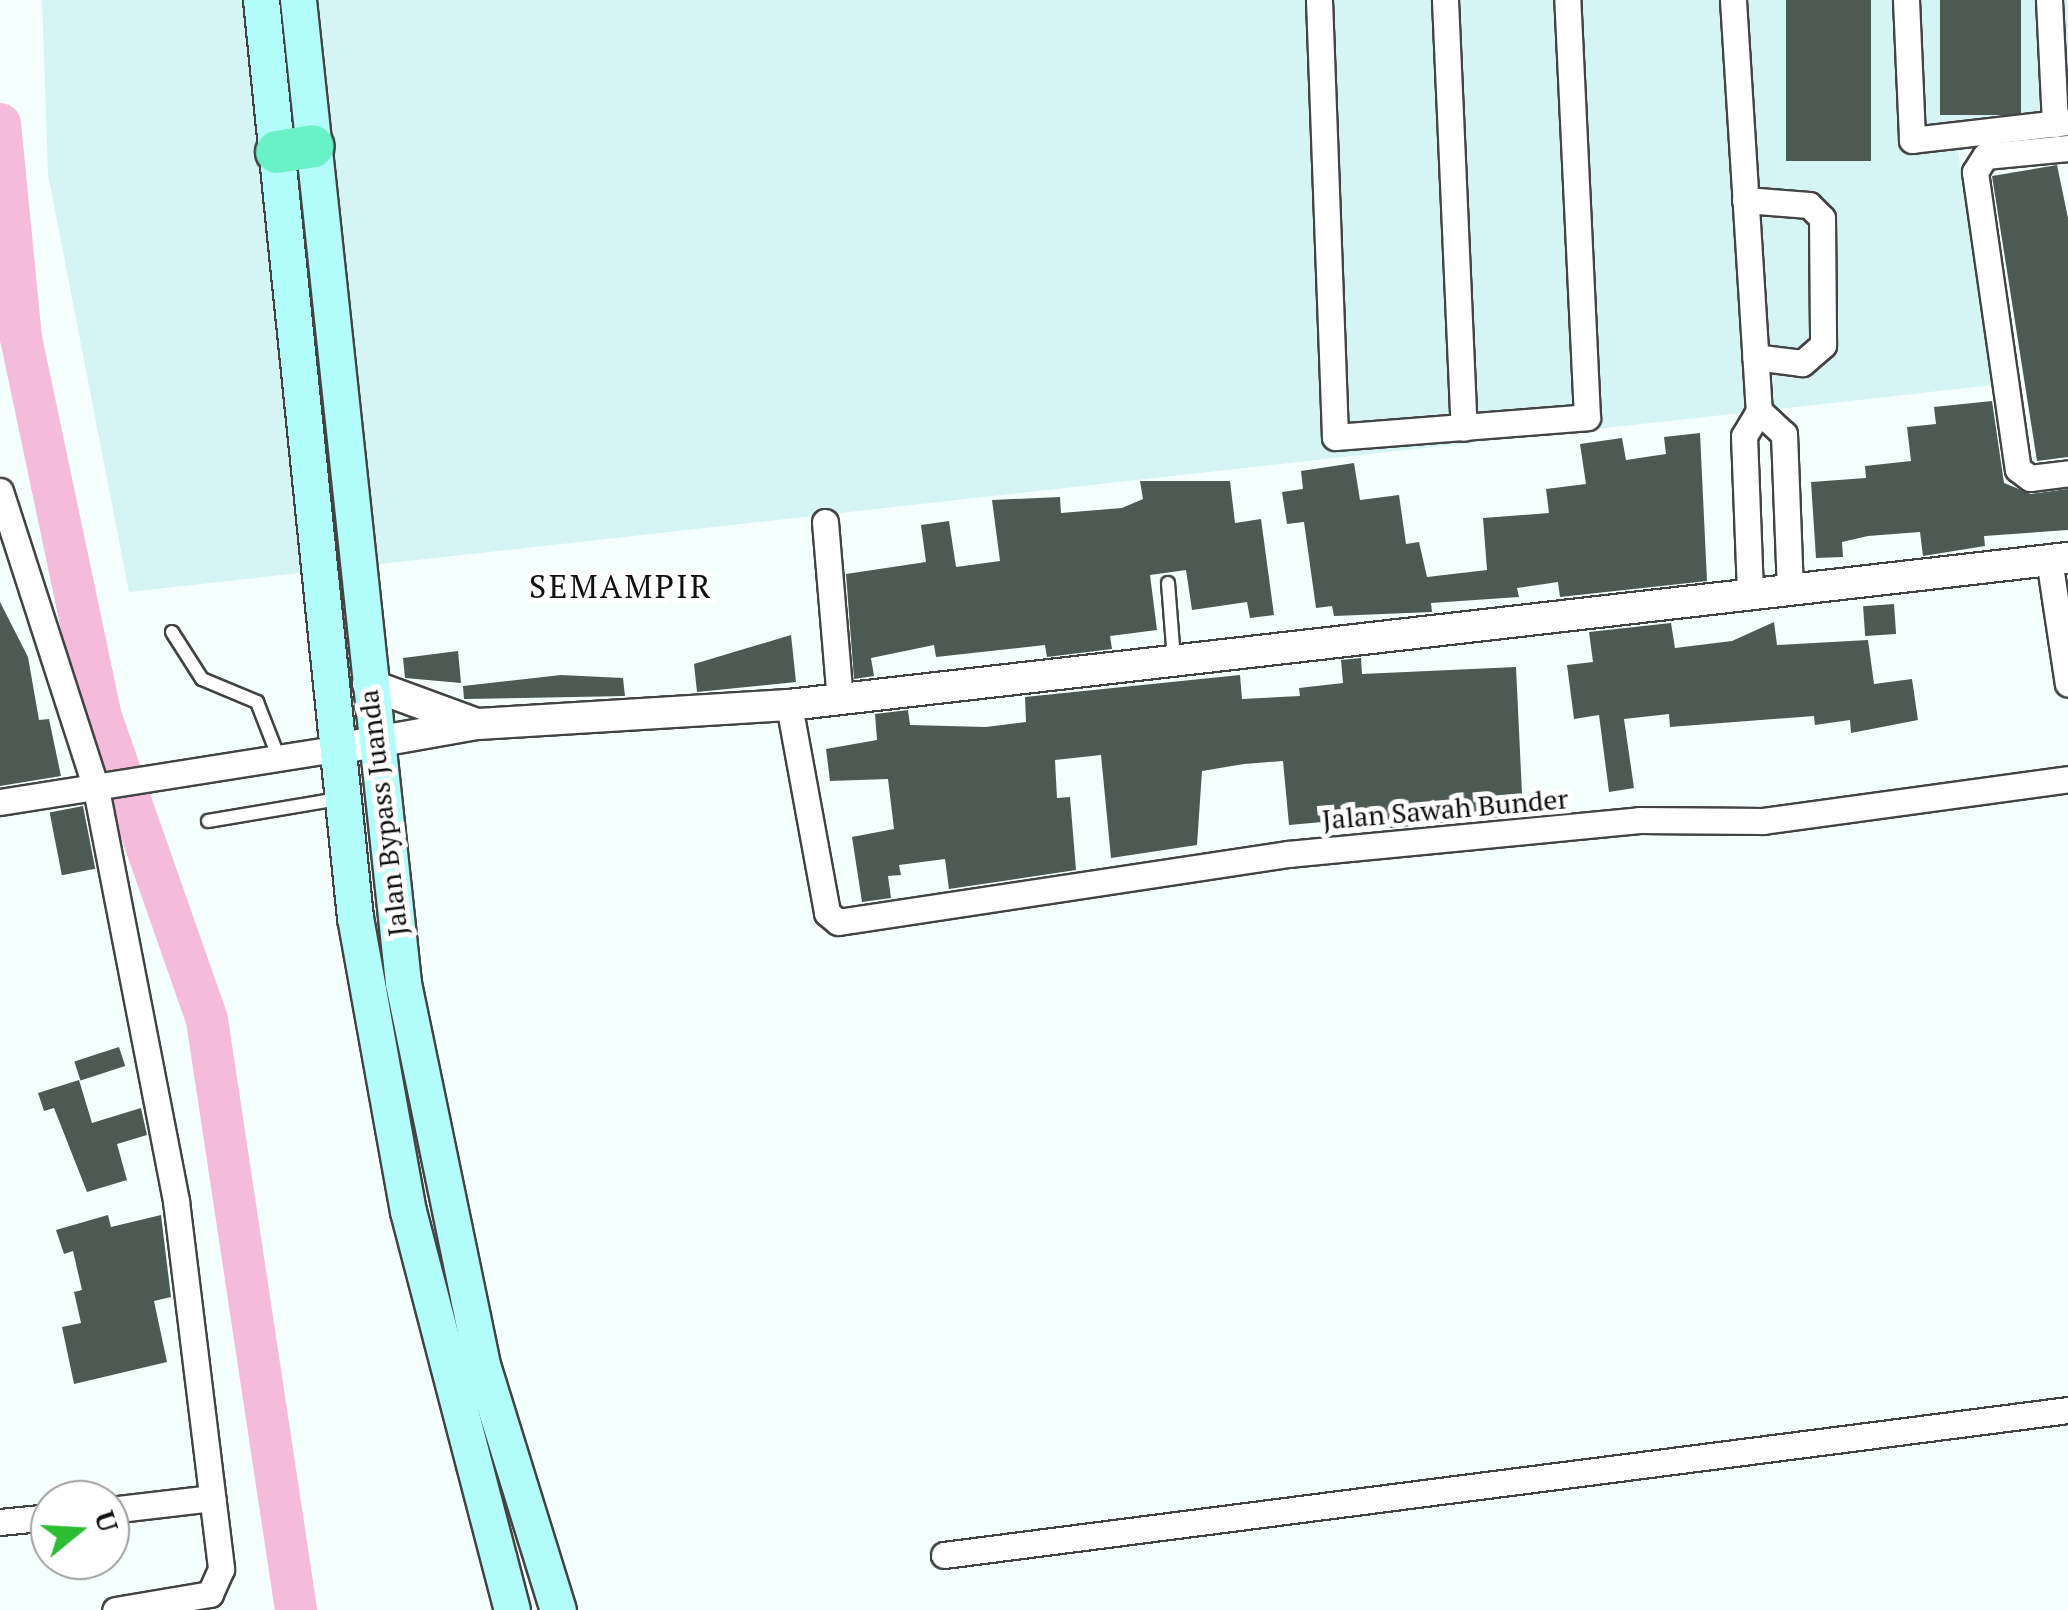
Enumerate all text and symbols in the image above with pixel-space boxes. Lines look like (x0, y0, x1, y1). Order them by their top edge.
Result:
district label: SEMAMPIR (529, 567, 713, 605)
street label: Jalan Bypass Juanda (351, 688, 415, 938)
street label: Jalan Sawah Bunder (1321, 782, 1569, 836)
north arrow (30, 1480, 130, 1580)
text: U (86, 1506, 128, 1536)

